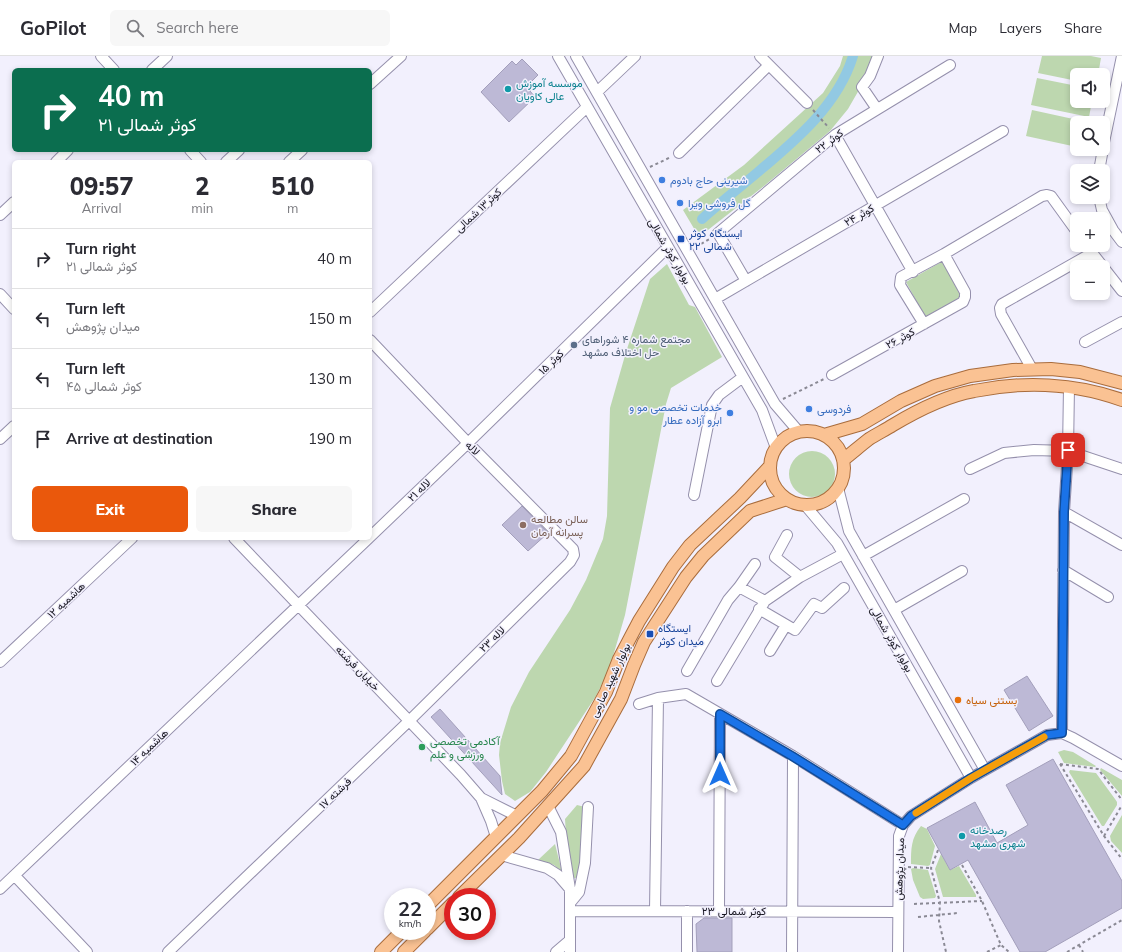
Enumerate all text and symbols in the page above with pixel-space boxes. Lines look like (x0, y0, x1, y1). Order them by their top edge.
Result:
search box (110, 10, 390, 46)
text: GoPilot (20, 16, 86, 40)
icon: search (124, 17, 146, 39)
text: Search here (156, 18, 239, 37)
text: Map (948, 19, 977, 37)
text: Layers (999, 19, 1042, 37)
text: Share (1064, 19, 1102, 37)
map controls (1070, 68, 1110, 300)
button: sound (1070, 68, 1110, 108)
place label: موسسه آموزش عالی کاویان (516, 76, 583, 103)
text: 40 m (98, 78, 164, 113)
icon: right (32, 84, 84, 136)
marker: موسسه آموزش عالی کاویان (503, 84, 513, 94)
text: کوثر شمالی ۲۱ (98, 113, 197, 136)
button: search (1070, 116, 1110, 156)
street label: کوثر ۲۲ (812, 126, 846, 156)
button: layers (1070, 164, 1110, 204)
text: 09:57 (70, 171, 134, 201)
text: 2 (195, 171, 210, 201)
text: 510 (271, 171, 314, 201)
place label: شیرینی حاج بادوم (670, 173, 748, 188)
marker: شیرینی حاج بادوم (657, 175, 667, 185)
street label: کوثر۱۳ شمالی (452, 185, 504, 235)
place label: گل فروشی ویرا (688, 196, 751, 210)
marker: گل فروشی ویرا (675, 198, 685, 208)
text: Arrival (82, 200, 122, 216)
text: min (191, 200, 213, 216)
text: m (287, 200, 298, 216)
street label: کوثر ۲۴ (842, 201, 877, 229)
button: + (1070, 212, 1110, 252)
street label: بولوار کوثر شمالی (645, 216, 695, 286)
place label: ایستگاه کوثر شمالی ۲۲ (688, 226, 742, 253)
marker: ایستگاه کوثر شمالی ۲۲ (676, 234, 686, 244)
text: Turn right (66, 239, 136, 258)
icon: right (32, 248, 54, 270)
text: 40 m (317, 249, 352, 268)
text: کوثر شمالی ۲۱ (66, 258, 137, 274)
button: − (1070, 260, 1110, 300)
text: Turn left (66, 299, 125, 318)
icon: left (32, 308, 54, 330)
text: 150 m (308, 309, 352, 328)
text: میدان پژوهش (66, 318, 140, 334)
street label: کوثر ۲۶ (883, 324, 917, 352)
place label: مجتمع شماره ۴ شوراهای حل اختلاف مشهد (582, 332, 691, 359)
marker: مجتمع شماره ۴ شوراهای حل اختلاف مشهد (569, 340, 579, 350)
street label: کوثر ۱۵ (535, 346, 567, 377)
text: Turn left (66, 359, 125, 378)
icon: left (32, 368, 54, 390)
text: 130 m (308, 369, 352, 388)
text: کوثر شمالی ۴۵ (66, 378, 142, 394)
place label: خدمات تخصصی مو و ابرو آزاده عطار (629, 400, 722, 427)
place label: فردوسی (817, 402, 851, 416)
marker: فردوسی (804, 404, 814, 414)
marker: خدمات تخصصی مو و ابرو آزاده عطار (725, 408, 735, 418)
icon: arrive (32, 428, 54, 450)
text: Arrive at destination (66, 429, 213, 448)
text: 190 m (308, 429, 352, 448)
pin (1051, 433, 1085, 467)
street label: لاله (463, 438, 483, 458)
icon: arrive (1057, 439, 1079, 461)
street label: لاله ۲۱ (404, 476, 434, 504)
button: Exit (32, 486, 188, 532)
button: Share (196, 486, 352, 532)
place label: سالن مطالعه پسرانه آرمان (531, 512, 588, 540)
marker: سالن مطالعه پسرانه آرمان (518, 520, 528, 530)
street label: هاشمیه ۱۲ (44, 579, 88, 621)
street label: بولوار کوثر شمالی (867, 604, 917, 674)
place label: ایستگاه میدان کوثر (657, 621, 704, 648)
street label: لاله ۲۳ (476, 623, 508, 655)
marker: ایستگاه میدان کوثر (645, 629, 655, 639)
street label: بولوار شهید صارمی (587, 641, 633, 719)
street label: خیابان فرشته (333, 642, 383, 694)
place label: بستنی سیاه (966, 693, 1017, 707)
marker: بستنی سیاه (953, 695, 963, 705)
street label: هاشمیه ۱۴ (127, 725, 171, 769)
place label: آکادمی تخصصی ورزشی و علم (430, 734, 501, 762)
marker: آکادمی تخصصی ورزشی و علم (417, 742, 427, 752)
position arrow (699, 753, 741, 795)
street label: فرشته ۱۷ (316, 774, 354, 812)
place label: رصدخانه شهری مشهد (970, 823, 1026, 850)
marker: رصدخانه شهری مشهد (957, 831, 967, 841)
street label: میدان پژوهش (891, 837, 908, 901)
speed limit sign: 30 (444, 888, 496, 940)
text: 22 (398, 896, 422, 921)
street label: کوثر شمالی ۲۳ (702, 904, 766, 918)
text: km/h (399, 917, 421, 930)

